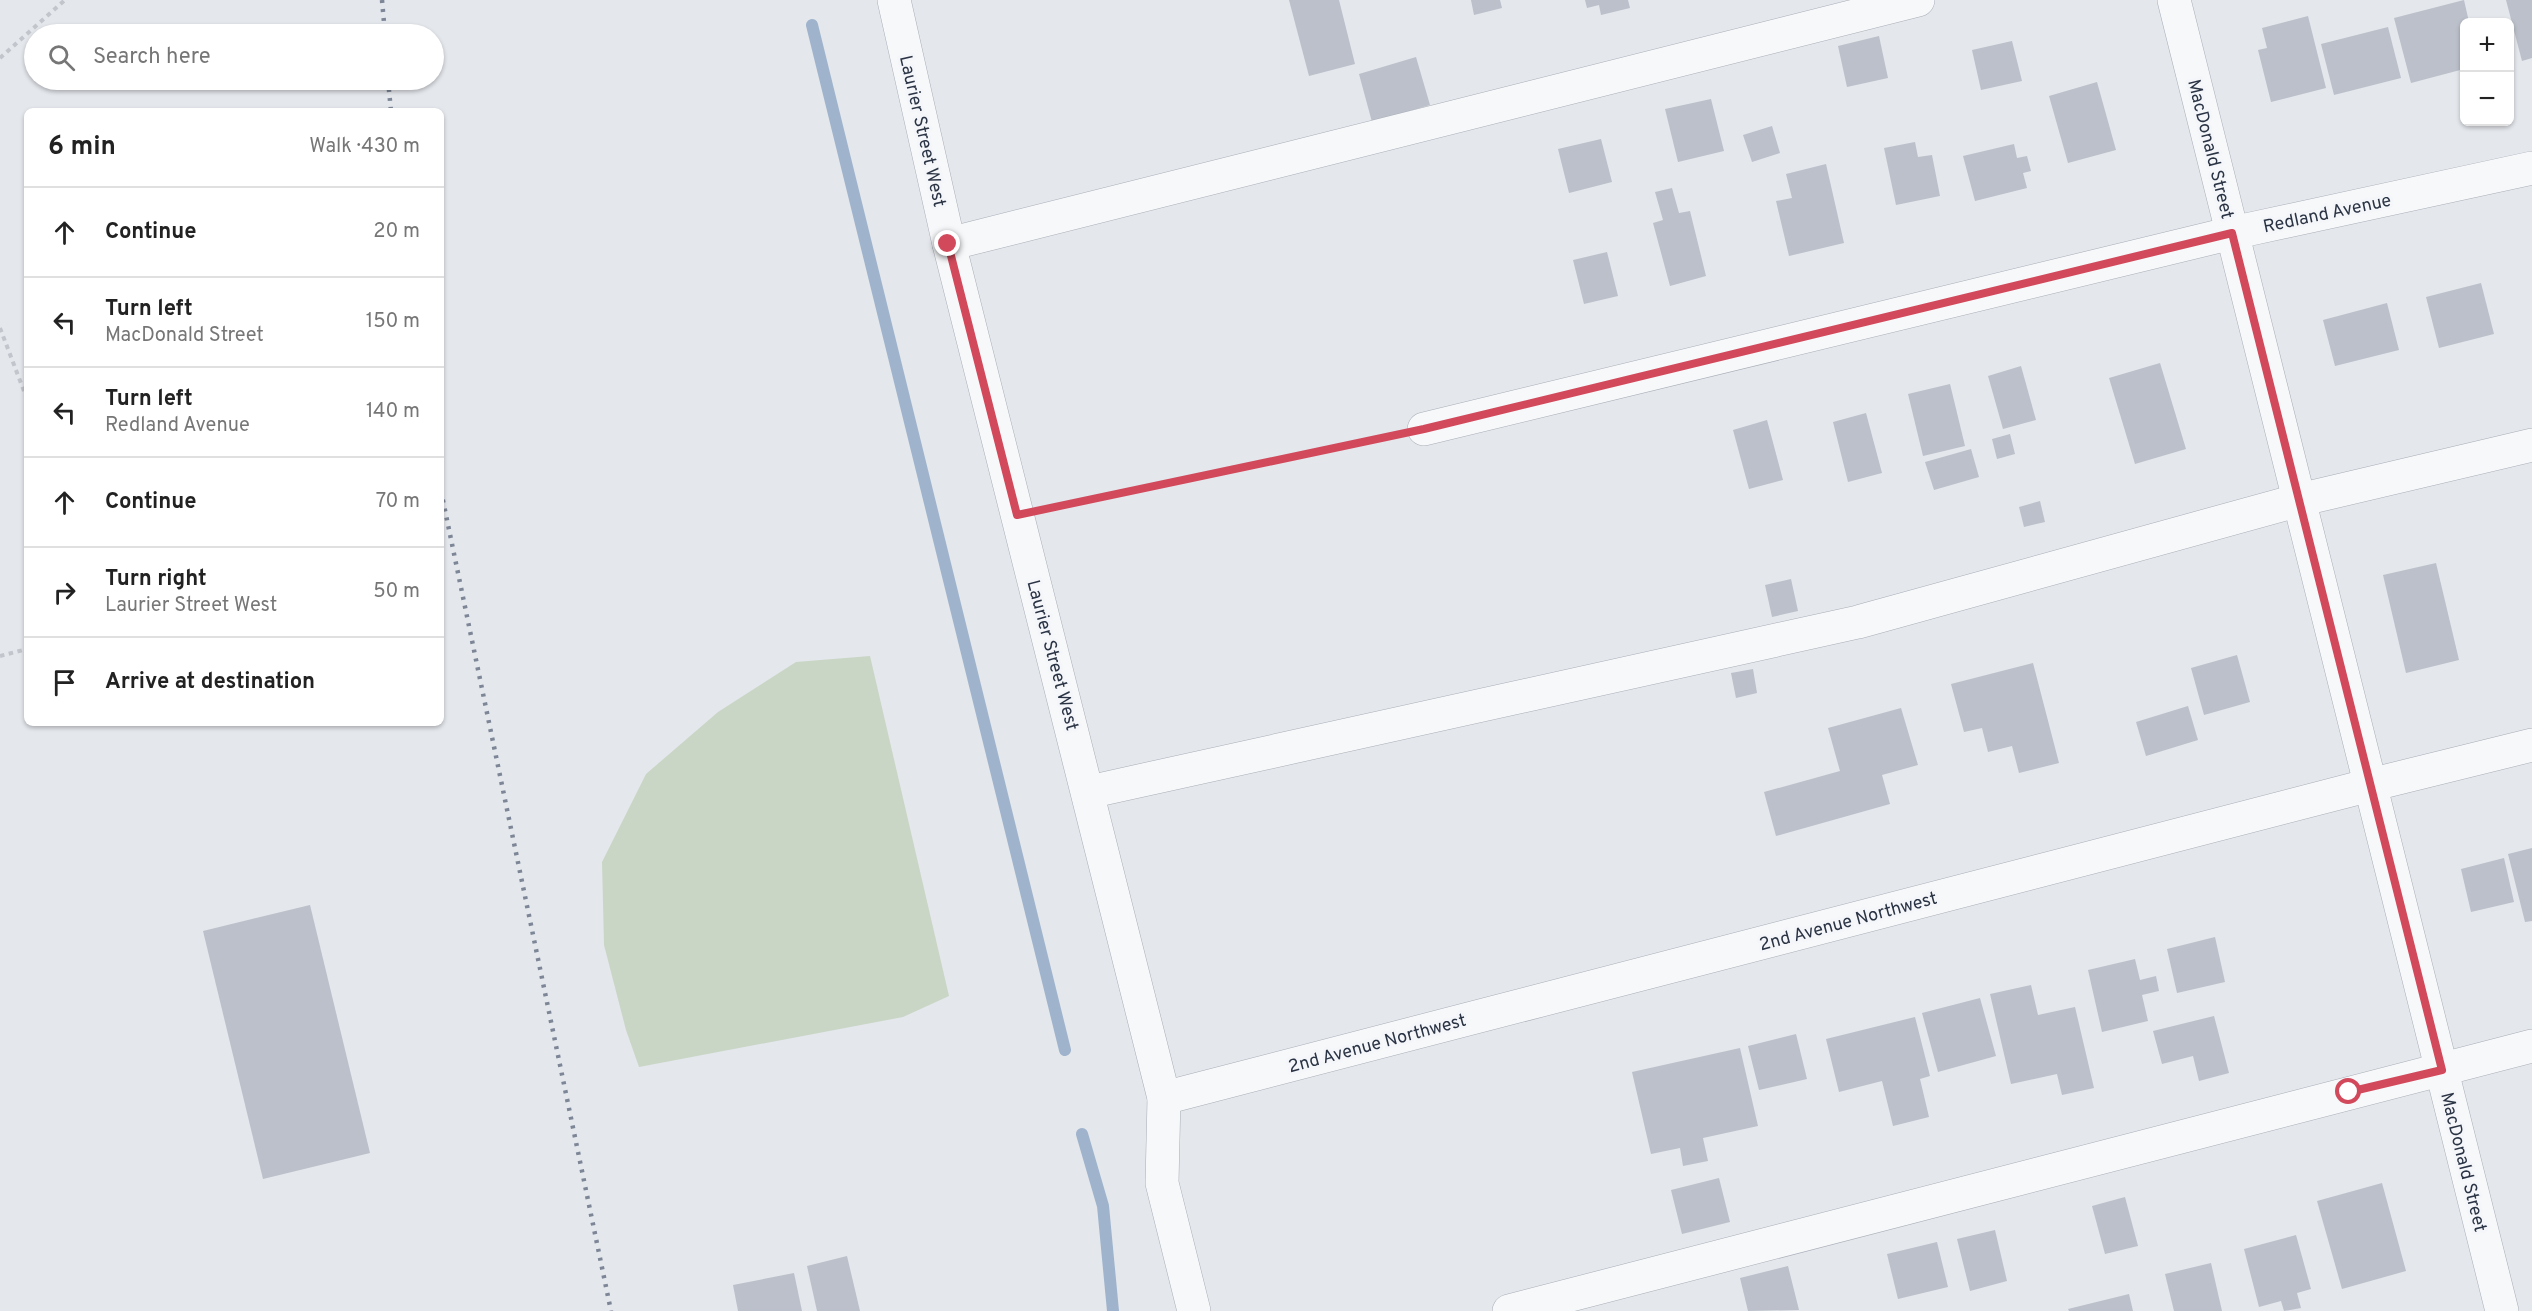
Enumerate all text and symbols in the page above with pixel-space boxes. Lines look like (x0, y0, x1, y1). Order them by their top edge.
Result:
map controls (2460, 18, 2514, 126)
button: + (2460, 18, 2514, 72)
search box (24, 24, 444, 90)
icon: search (45, 41, 78, 74)
text: Search here (93, 44, 211, 71)
street label: Laurier Street West (893, 53, 950, 210)
button: − (2460, 72, 2514, 126)
street label: MacDonald Street (2181, 77, 2238, 222)
text: 6 min (48, 131, 116, 164)
text: Walk · 430 m (309, 134, 420, 160)
street label: Redland Avenue (2261, 190, 2393, 239)
icon: ahead (48, 216, 81, 249)
text: Continue (105, 219, 196, 246)
text: 20 m (373, 219, 420, 245)
route end (934, 230, 960, 256)
text: Turn left (105, 296, 193, 323)
icon: left (48, 306, 81, 339)
text: 150 m (366, 309, 420, 335)
text: MacDonald Street (105, 323, 264, 349)
text: Turn left (105, 386, 193, 413)
icon: left (48, 396, 81, 429)
text: 140 m (366, 399, 420, 425)
text: Redland Avenue (105, 413, 250, 439)
icon: ahead (48, 486, 81, 519)
text: Continue (105, 489, 196, 516)
text: 70 m (376, 489, 420, 515)
text: Turn right (105, 566, 207, 593)
icon: right (48, 576, 81, 609)
street label: Laurier Street West (1020, 577, 1083, 733)
text: 50 m (373, 579, 420, 605)
text: Laurier Street West (105, 593, 277, 619)
icon: arrive (48, 666, 81, 699)
text: Arrive at destination (105, 669, 315, 696)
street label: 2nd Avenue Northwest (1757, 888, 1940, 957)
street label: 2nd Avenue Northwest (1286, 1010, 1469, 1079)
route start (2335, 1078, 2361, 1104)
street label: MacDonald Street (2434, 1090, 2491, 1235)

